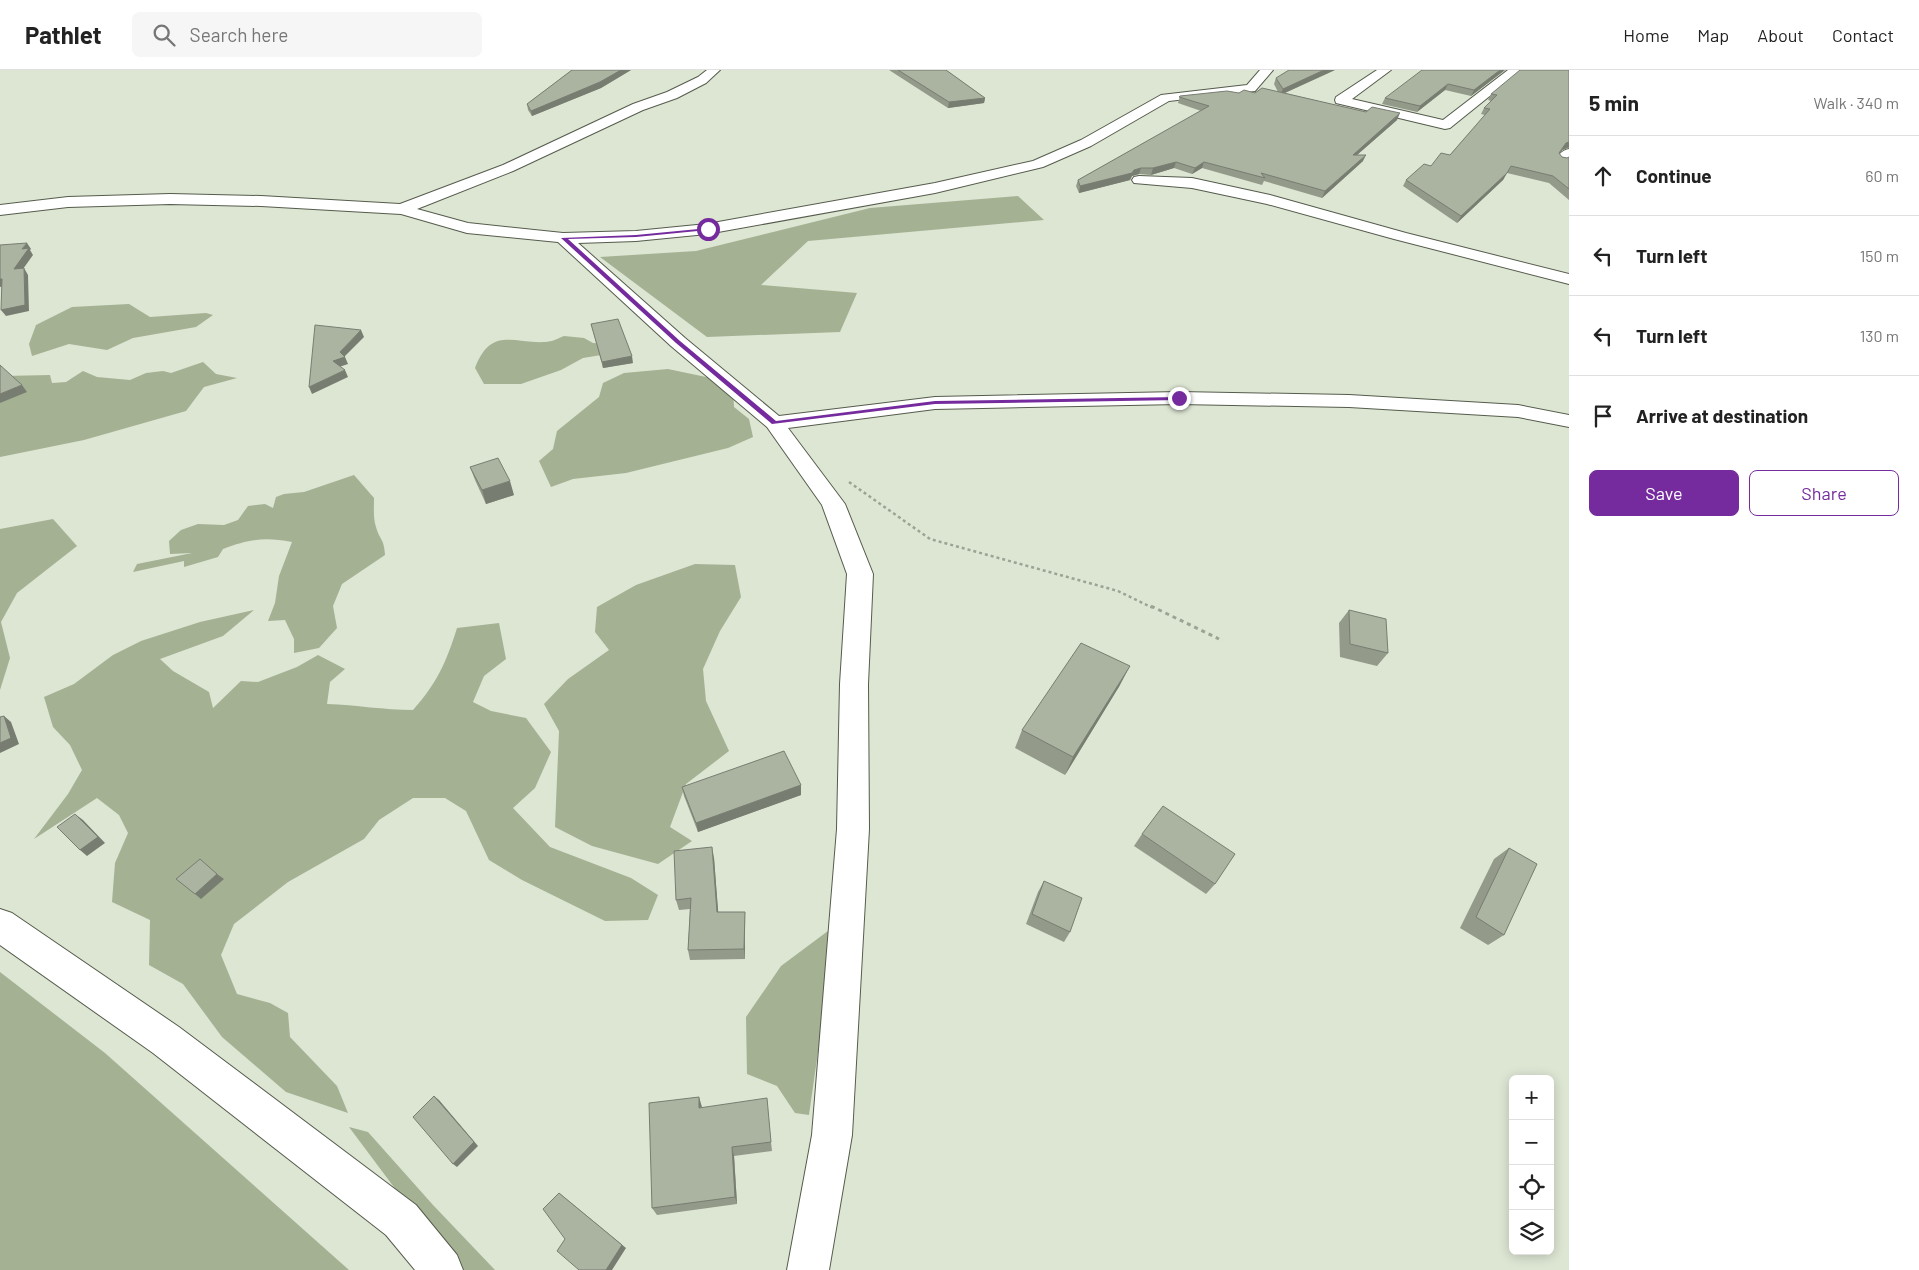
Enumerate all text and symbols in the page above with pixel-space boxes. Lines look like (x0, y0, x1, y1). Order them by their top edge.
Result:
search box (132, 12, 482, 57)
text: Pathlet (25, 20, 102, 49)
icon: search (150, 21, 178, 49)
text: Search here (190, 23, 288, 46)
text: Home (1623, 24, 1669, 46)
text: Map (1697, 24, 1729, 46)
text: About (1757, 24, 1804, 46)
text: Contact (1832, 24, 1894, 46)
text: 5 min (1589, 90, 1639, 115)
text: Walk · 340 m (1814, 93, 1899, 112)
icon: ahead (1589, 162, 1617, 190)
text: Continue (1636, 164, 1712, 187)
text: 60 m (1865, 166, 1899, 185)
route start (697, 218, 720, 241)
icon: left (1589, 242, 1617, 270)
text: Turn left (1636, 244, 1707, 267)
text: 150 m (1860, 246, 1899, 265)
icon: left (1589, 322, 1617, 350)
text: Turn left (1636, 324, 1707, 347)
text: 130 m (1860, 326, 1899, 345)
route end (1168, 387, 1191, 410)
icon: arrive (1589, 402, 1617, 430)
text: Arrive at destination (1636, 404, 1808, 427)
button: Save (1589, 470, 1739, 516)
button: Share (1749, 470, 1899, 516)
map controls (1509, 1075, 1554, 1255)
button: + (1509, 1075, 1554, 1120)
button: − (1509, 1120, 1554, 1165)
button: locate (1509, 1165, 1554, 1210)
button: layers (1509, 1210, 1554, 1255)

